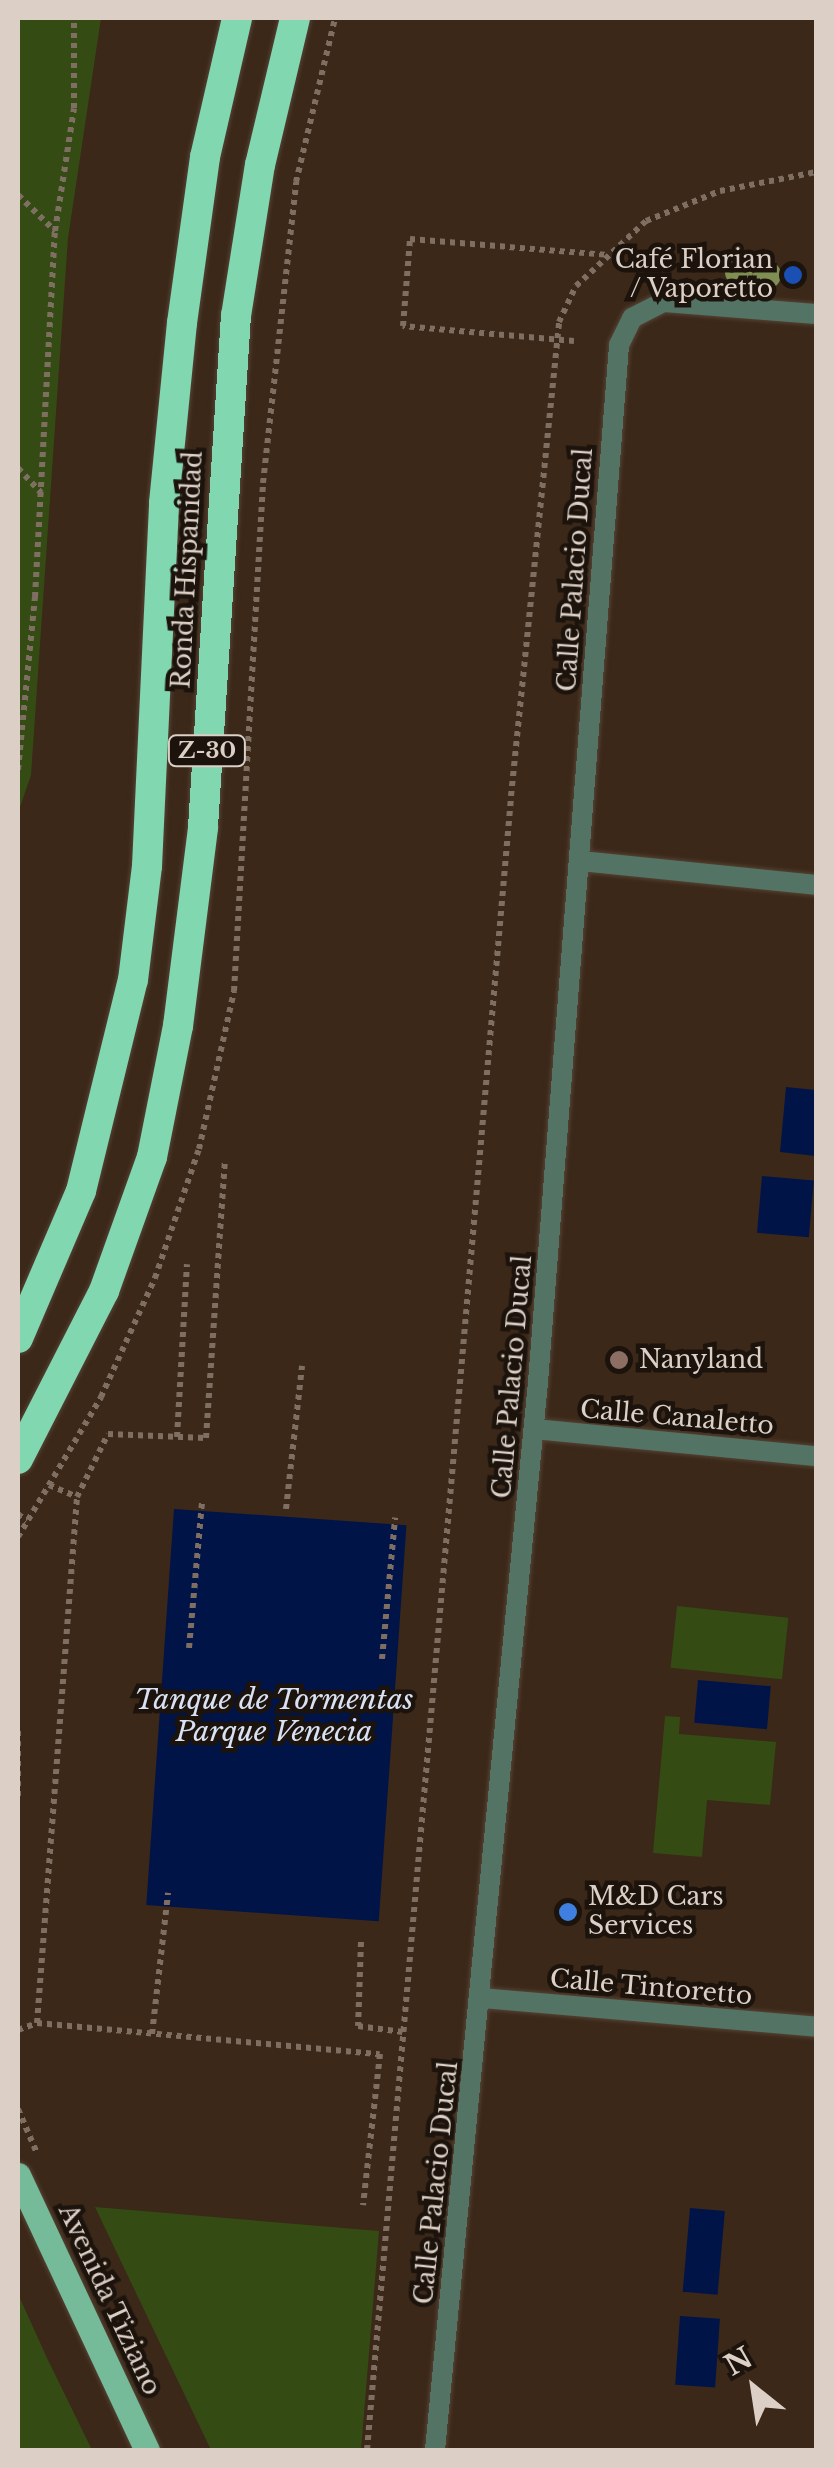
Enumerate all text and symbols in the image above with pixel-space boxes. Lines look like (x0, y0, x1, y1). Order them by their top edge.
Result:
place label: Café Florian / Vaporetto (615, 246, 773, 305)
marker: Café Florian / Vaporetto (782, 264, 804, 286)
street label: Calle Palacio Ducal (553, 447, 599, 693)
street label: Ronda Hispanidad (167, 450, 209, 690)
road number: Z-30 (167, 734, 247, 768)
street label: Calle Palacio Ducal (487, 1254, 539, 1500)
place label: Nanyland (639, 1345, 763, 1375)
marker: Nanyland (608, 1349, 630, 1371)
street label: Calle Canaletto (579, 1395, 775, 1441)
water label: Tanque de Tormentas Parque Venecia (134, 1683, 414, 1749)
place label: M&D Cars Services (588, 1883, 724, 1942)
marker: M&D Cars Services (557, 1901, 579, 1923)
street label: Calle Tintoretto (548, 1964, 754, 2012)
street label: Calle Palacio Ducal (409, 2060, 465, 2306)
street label: Avenida Tiziano (51, 2199, 167, 2401)
north arrow (704, 2338, 804, 2438)
text: N (719, 2340, 759, 2383)

